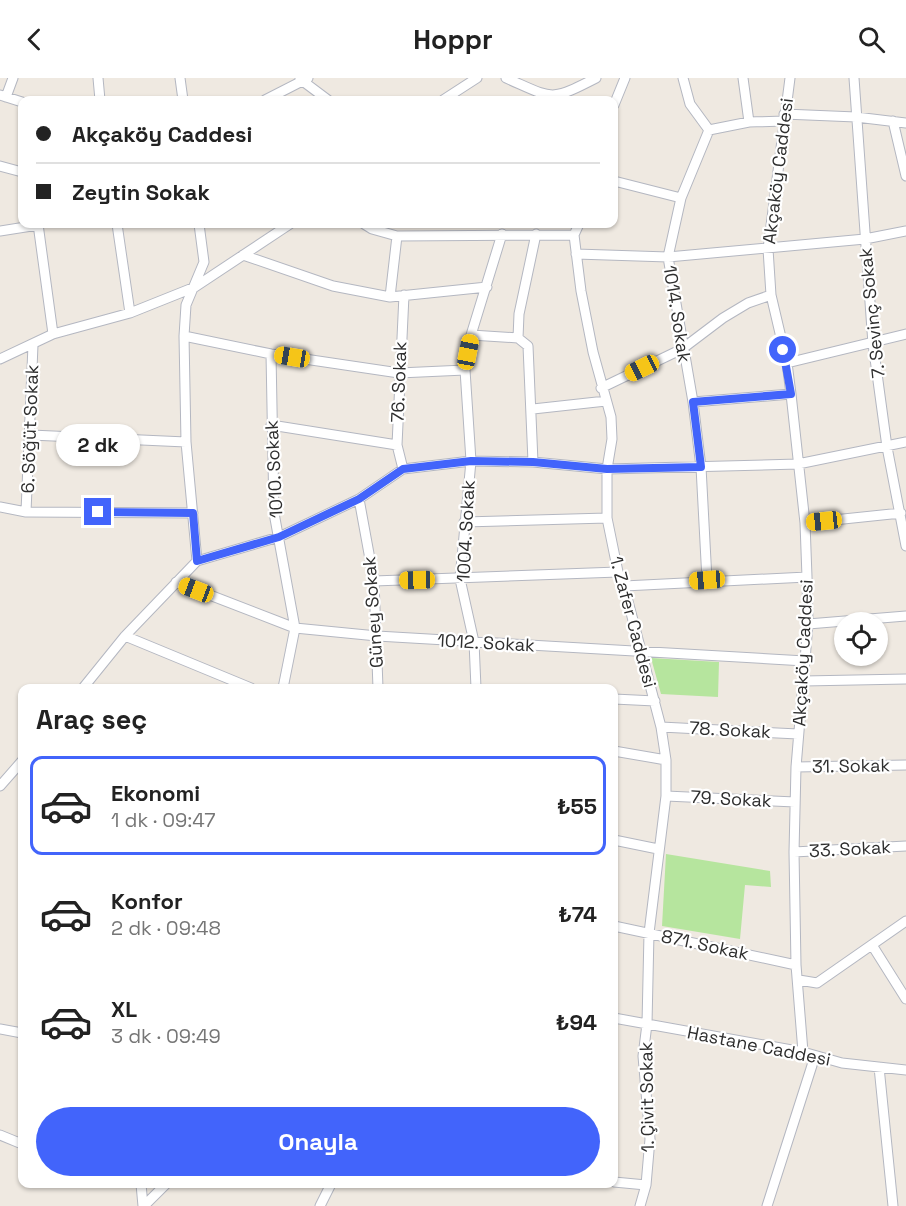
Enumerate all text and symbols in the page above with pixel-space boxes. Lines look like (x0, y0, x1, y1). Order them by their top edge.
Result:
text: Hoppr (413, 22, 493, 57)
icon: back (18, 23, 51, 56)
icon: search (855, 23, 888, 56)
street label: Akçaköy Caddesi (757, 97, 798, 245)
text: Akçaköy Caddesi (72, 120, 252, 148)
text: Zeytin Sokak (72, 178, 210, 206)
street label: 7. Sevinç Sokak (853, 246, 890, 379)
street label: 1014. Sokak (658, 264, 697, 364)
car (456, 333, 480, 371)
route start (769, 336, 796, 363)
street label: 76. Sokak (386, 341, 411, 423)
car (273, 345, 311, 369)
car (622, 352, 662, 384)
street label: 6. Söğüt Sokak (16, 364, 43, 494)
street label: 1010. Sokak (259, 419, 288, 519)
callout: 2 dk (56, 425, 140, 467)
text: 2 dk (78, 432, 119, 458)
street label: 1004. Sokak (451, 479, 480, 583)
route end (84, 498, 111, 525)
car (805, 510, 843, 532)
street label: 1. Zafer Caddesi (605, 554, 662, 690)
street label: Güney Sokak (357, 555, 388, 669)
car (688, 570, 726, 590)
car (399, 571, 435, 589)
car (176, 575, 216, 605)
street label: Akçaköy Caddesi (787, 579, 818, 727)
map controls (834, 612, 888, 666)
button: locate (834, 612, 888, 666)
street label: 1012. Sokak (437, 628, 536, 657)
text: Araç seç (36, 702, 147, 737)
street label: 78. Sokak (689, 716, 772, 743)
street label: 31. Sokak (812, 753, 891, 778)
icon: car (39, 779, 93, 833)
text: Ekonomi (111, 779, 200, 807)
street label: 79. Sokak (690, 785, 773, 812)
text: ₺55 (557, 792, 597, 820)
text: 1 dk · 09:47 (111, 807, 215, 833)
street label: 33. Sokak (808, 835, 892, 862)
icon: car (39, 887, 93, 941)
text: Konfor (111, 887, 183, 915)
text: ₺74 (558, 900, 597, 928)
text: 2 dk · 09:48 (111, 915, 221, 941)
street label: 871. Sokak (659, 924, 751, 965)
icon: car (39, 995, 93, 1049)
text: XL (111, 995, 137, 1023)
text: ₺94 (556, 1008, 597, 1036)
street label: Hastane Caddesi (685, 1020, 833, 1071)
text: 3 dk · 09:49 (111, 1023, 221, 1049)
street label: 1. Çivit Sokak (634, 1041, 659, 1153)
button: Onayla (36, 1107, 600, 1176)

